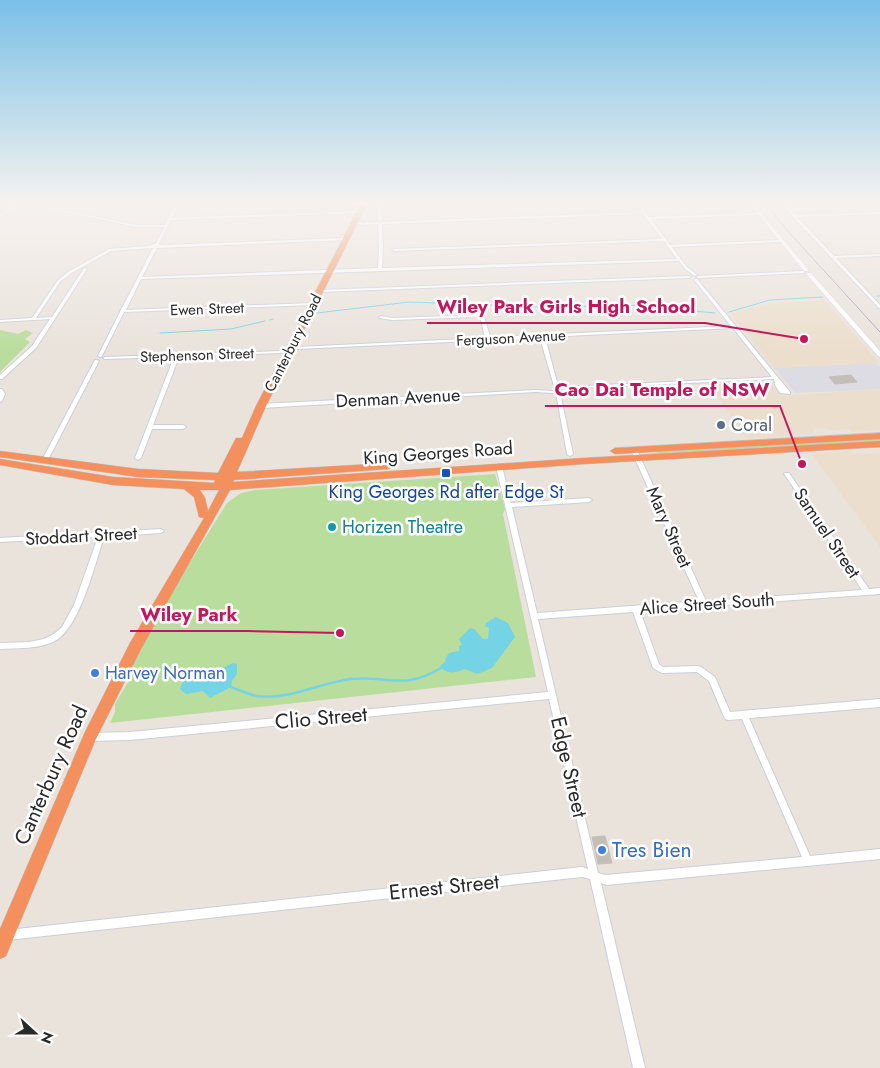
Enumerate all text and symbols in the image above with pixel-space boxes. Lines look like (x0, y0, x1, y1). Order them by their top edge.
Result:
callout: Wiley Park Girls High School (427, 289, 705, 323)
street label: Canterbury Road (259, 290, 327, 396)
text: Wiley Park Girls High School (437, 293, 695, 320)
street label: Ewen Street (170, 297, 245, 321)
street label: Ferguson Avenue (456, 324, 566, 352)
street label: Stephenson Street (140, 342, 255, 368)
callout: Cao Dai Temple of NSW (545, 372, 780, 406)
text: Cao Dai Temple of NSW (555, 376, 770, 403)
street label: Denman Avenue (335, 382, 461, 414)
place label: Coral (731, 412, 772, 438)
marker: Coral (715, 419, 727, 431)
street label: King Georges Road (362, 435, 514, 471)
marker: King Georges Rd after Edge St (440, 467, 452, 479)
place label: King Georges Rd after Edge St (328, 479, 564, 505)
street label: Mary Street (640, 482, 699, 572)
street label: Samuel Street (787, 483, 867, 584)
place label: Horizen Theatre (342, 514, 463, 540)
street label: Stoddart Street (24, 520, 138, 552)
marker: Horizen Theatre (326, 521, 338, 533)
street label: Alice Street South (639, 586, 775, 622)
callout: Wiley Park (130, 597, 248, 631)
text: Wiley Park (140, 601, 238, 628)
place label: Harvey Norman (105, 660, 225, 686)
marker: Harvey Norman (89, 667, 101, 679)
street label: Clio Street (274, 699, 368, 737)
street label: Canterbury Road (7, 700, 95, 850)
street label: Edge Street (543, 714, 595, 820)
place label: Tres Bien (612, 835, 692, 865)
marker: Tres Bien (596, 844, 608, 856)
street label: Ernest Street (387, 866, 501, 908)
north arrow (10, 1008, 60, 1058)
text: N (36, 1029, 58, 1046)

